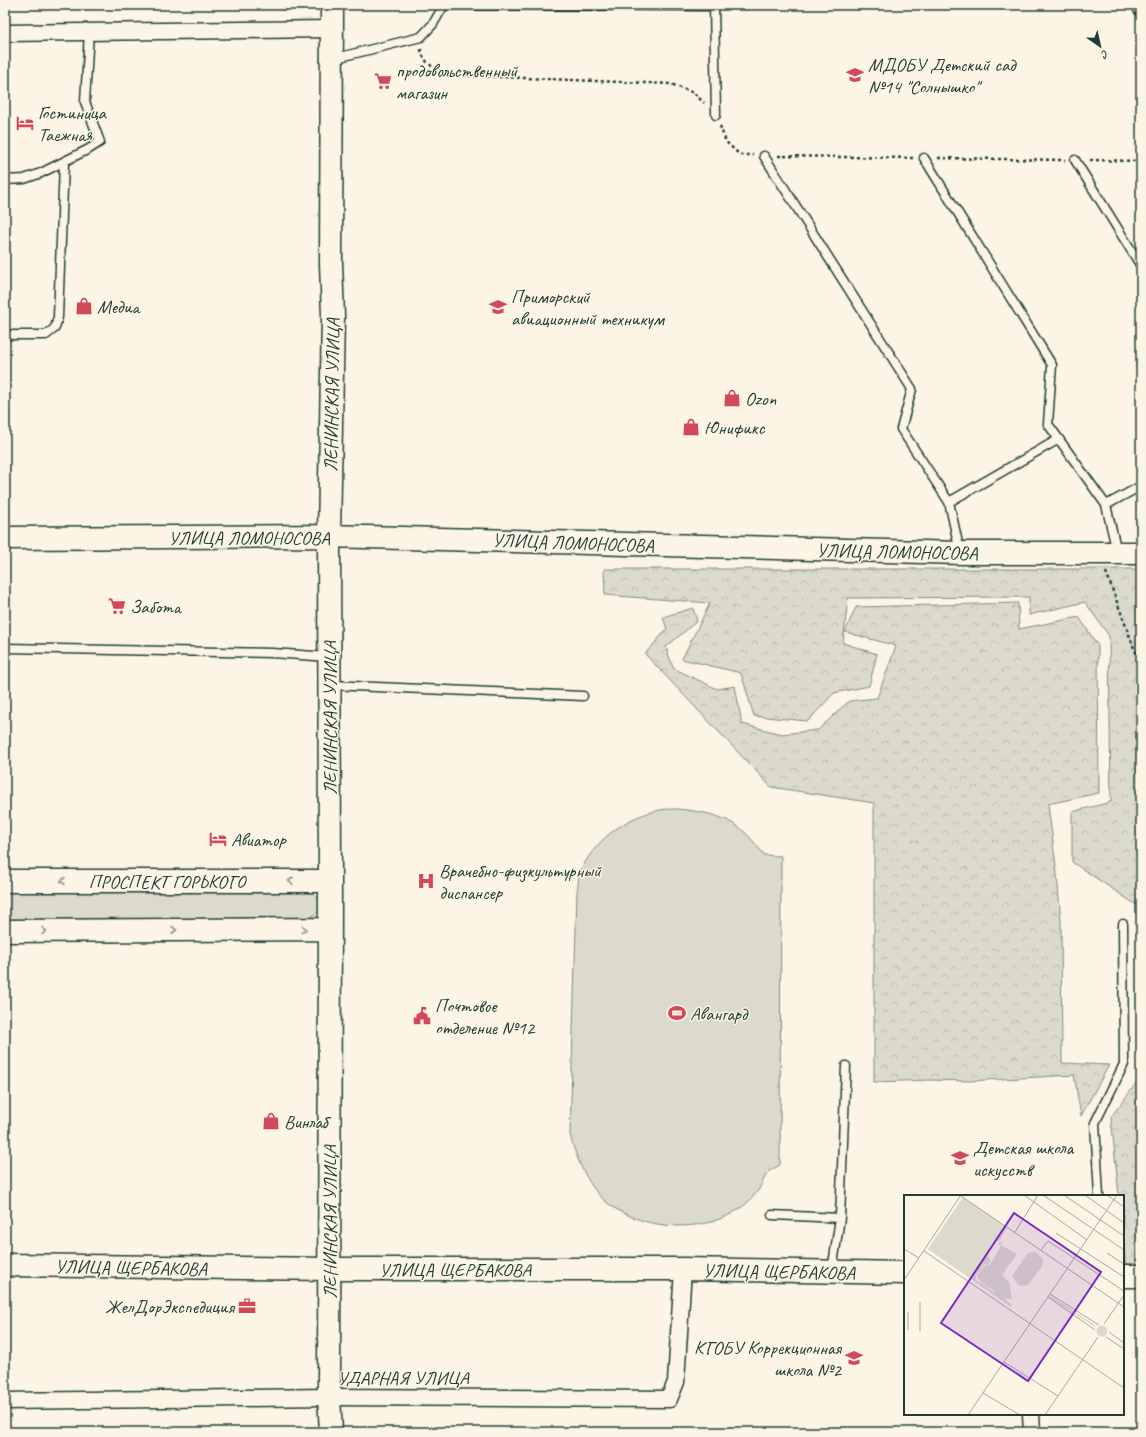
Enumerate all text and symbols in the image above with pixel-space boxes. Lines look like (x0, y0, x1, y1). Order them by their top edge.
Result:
north arrow (1080, 26, 1120, 66)
text: С (1098, 47, 1112, 62)
place label: МДОБУ Детский сад №14 "Солнышко" (868, 53, 1017, 99)
place label: продовольственный магазин (396, 59, 519, 105)
school or university icon: МДОБУ Детский сад №14 "Солнышко" (845, 65, 865, 85)
supermarket icon: продовольственный магазин (373, 71, 393, 91)
place label: Гостиница Таежная (38, 101, 108, 147)
hotel icon: Гостиница Таежная (15, 113, 35, 133)
place label: Приморский авиационный техникум (511, 285, 666, 331)
place label: Медиа (97, 295, 142, 319)
shop icon: Медиа (74, 296, 94, 316)
school or university icon: Приморский авиационный техникум (488, 297, 508, 317)
street label: ЛЕНИНСКАЯ УЛИЦА (319, 317, 345, 472)
place label: Ozon (745, 387, 777, 411)
shop icon: Ozon (722, 388, 742, 408)
place label: Юнификс (704, 416, 766, 440)
shop icon: Юнификс (681, 417, 701, 437)
street label: УЛИЦА ЛОМОНОСОВА (168, 526, 330, 550)
street label: УЛИЦА ЛОМОНОСОВА (492, 528, 655, 558)
street label: УЛИЦА ЛОМОНОСОВА (816, 539, 978, 565)
place label: Забота (130, 595, 183, 619)
supermarket icon: Забота (107, 596, 127, 616)
street label: ЛЕНИНСКАЯ УЛИЦА (318, 640, 342, 795)
place label: Авиатор (231, 828, 288, 852)
hotel icon: Авиатор (208, 829, 228, 849)
place label: Врачебно-физкультурный диспансер (439, 859, 602, 905)
street label: ПРОСПЕКТ ГОРЬКОГО (89, 870, 247, 894)
hospital icon: Врачебно-физкультурный диспансер (416, 871, 436, 891)
one-way arrow (60, 877, 66, 885)
one-way arrow (288, 877, 294, 885)
one-way arrow (301, 925, 307, 933)
one-way arrow (171, 926, 177, 934)
one-way arrow (41, 927, 47, 935)
place label: Почтовое отделение №12 (435, 994, 536, 1040)
place label: Авангард (690, 1002, 749, 1026)
sports icon: Авангард (667, 1003, 687, 1023)
public building icon: Почтовое отделение №12 (412, 1006, 432, 1026)
place label: Винлаб (284, 1110, 332, 1134)
shop icon: Винлаб (261, 1111, 281, 1131)
place label: Детская школа искусств (973, 1136, 1074, 1182)
street label: ЛЕНИНСКАЯ УЛИЦА (318, 1144, 342, 1299)
school or university icon: Детская школа искусств (950, 1148, 970, 1168)
inset map (904, 1195, 1124, 1415)
street label: УЛИЦА ЩЕРБАКОВА (55, 1255, 209, 1281)
street label: УЛИЦА ЩЕРБАКОВА (379, 1258, 532, 1282)
street label: УЛИЦА ЩЕРБАКОВА (703, 1259, 857, 1285)
place label: ЖелДорЭкспедиция (105, 1295, 235, 1319)
office icon: ЖелДорЭкспедиция (237, 1296, 257, 1316)
place label: КГОБУ Коррекционная школа №2 (694, 1336, 842, 1382)
school or university icon: КГОБУ Коррекционная школа №2 (844, 1348, 864, 1368)
street label: УДАРНАЯ УЛИЦА (337, 1366, 470, 1390)

